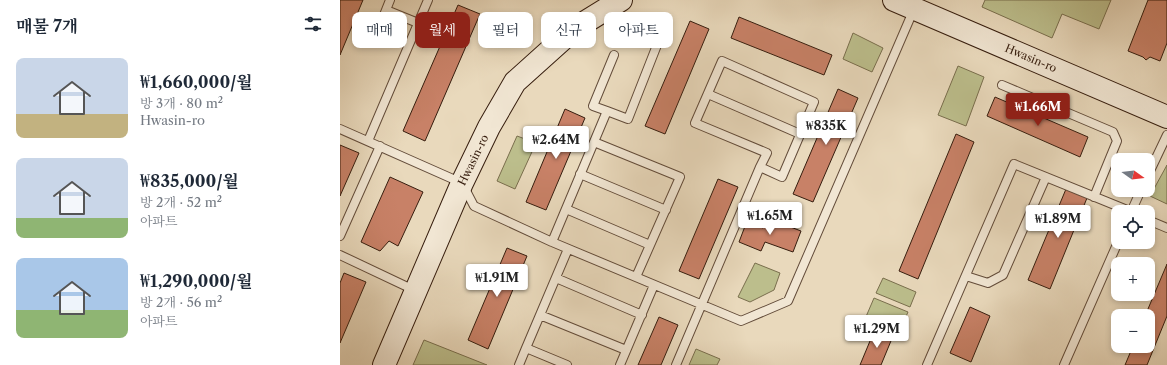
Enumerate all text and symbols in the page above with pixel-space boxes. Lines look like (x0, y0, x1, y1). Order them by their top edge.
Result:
chip: 매매 (352, 12, 407, 48)
chip: 월세 (415, 12, 470, 48)
chip: 필터 (478, 12, 533, 48)
chip: 신규 (541, 12, 596, 48)
chip: 아파트 (604, 12, 673, 48)
icon: filters (302, 13, 324, 35)
text: 매물 7개 (16, 16, 78, 36)
street label: Hwasin-ro (1003, 41, 1059, 75)
text: ₩1,660,000/월 (140, 72, 253, 92)
icon: home (48, 74, 96, 122)
pin: ₩1.66M (1005, 93, 1071, 127)
text: 방 3개 · 80 m² (140, 95, 223, 111)
text: ₩1.66M (1015, 98, 1061, 114)
text: Hwasin-ro (140, 112, 205, 128)
pin: ₩835K (798, 112, 854, 146)
text: ₩835K (806, 117, 846, 133)
pin: ₩2.64M (523, 126, 589, 160)
text: ₩2.64M (532, 131, 580, 147)
street label: Hwasin-ro (455, 132, 491, 188)
north arrow (1111, 153, 1155, 197)
map controls (1111, 153, 1155, 353)
text: ₩835,000/월 (140, 171, 239, 191)
icon: home (48, 174, 96, 222)
text: 방 2개 · 52 m² (140, 194, 222, 210)
pin: ₩1.65M (737, 202, 803, 236)
pin: ₩1.89M (1025, 205, 1091, 239)
button: locate (1111, 205, 1155, 249)
text: ₩1.65M (747, 207, 793, 223)
text: ₩1.89M (1035, 210, 1081, 226)
text: 아파트 (140, 213, 178, 229)
button: + (1111, 257, 1155, 301)
pin: ₩1.91M (464, 264, 530, 298)
text: ₩1.91M (475, 269, 519, 285)
text: ₩1,290,000/월 (140, 271, 253, 291)
icon: home (48, 274, 96, 322)
text: 방 2개 · 56 m² (140, 294, 222, 310)
button: − (1111, 309, 1155, 353)
text: 아파트 (140, 313, 178, 329)
pin: ₩1.29M (844, 315, 910, 349)
text: ₩1.29M (854, 320, 900, 336)

